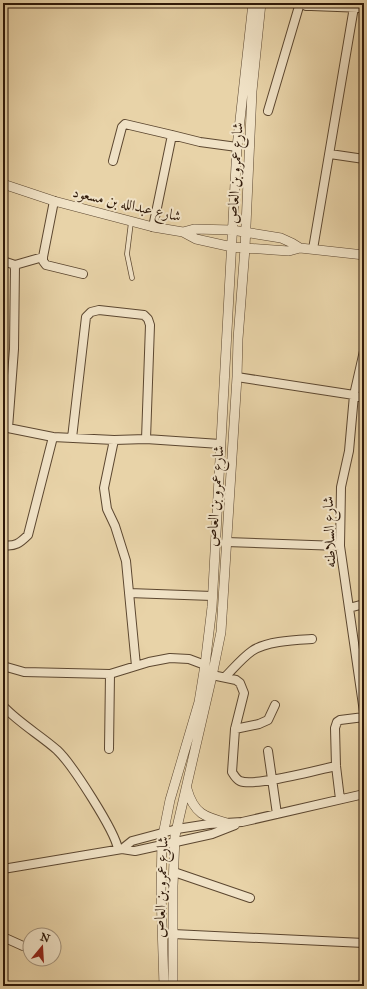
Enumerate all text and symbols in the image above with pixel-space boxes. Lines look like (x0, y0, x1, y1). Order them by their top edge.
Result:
street label: شارع عمرو بن العاص (223, 122, 251, 224)
street label: شارع عبدالله بن مسعود (70, 183, 183, 229)
street label: شارع عمرو بن العاص (202, 445, 232, 548)
street label: شارع السلاطنه (319, 496, 343, 568)
street label: شارع عمرو بن العاص (150, 836, 176, 938)
north arrow (22, 927, 62, 967)
text: N (38, 930, 52, 946)

